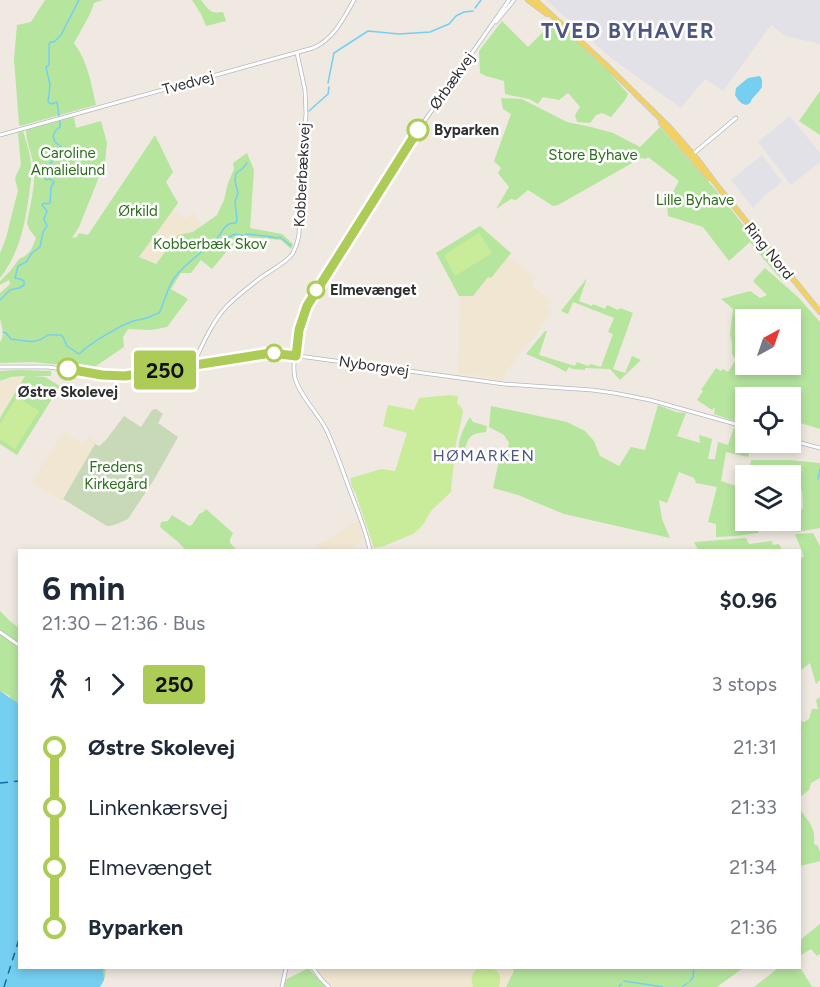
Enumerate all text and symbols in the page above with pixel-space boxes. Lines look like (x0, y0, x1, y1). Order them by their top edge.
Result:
district label: TVED BYHAVER (541, 18, 715, 43)
street label: Ørbækvej (426, 49, 478, 113)
street label: Tvedvej (160, 68, 216, 98)
marker: Byparken (407, 119, 429, 141)
place label: Byparken (434, 121, 499, 139)
street label: Kobberbæksvej (290, 122, 314, 228)
park label: Caroline Amalielund (31, 144, 105, 179)
park label: Store Byhave (548, 146, 638, 164)
park label: Lille Byhave (656, 191, 734, 209)
park label: Ørkild (118, 202, 158, 220)
street label: Ring Nord (741, 219, 797, 283)
park label: Kobberbæk Skov (153, 235, 267, 253)
marker: Elmevænget (307, 281, 325, 299)
place label: Elmevænget (330, 281, 417, 299)
north arrow (735, 309, 801, 375)
map controls (735, 309, 801, 531)
unlabelled marker (265, 344, 283, 362)
line badge: 250 (130, 350, 200, 389)
street label: Nyborgvej (338, 352, 410, 380)
marker: Østre Skolevej (57, 358, 79, 380)
text: 250 (146, 358, 184, 383)
place label: Østre Skolevej (18, 383, 118, 401)
button: locate (735, 387, 801, 453)
district label: HØMARKEN (433, 446, 535, 465)
park label: Fredens Kirkegård (84, 458, 148, 493)
button: layers (735, 465, 801, 531)
text: 6 min (42, 569, 125, 608)
text: $0.96 (720, 587, 777, 614)
text: 21:30 – 21:36 · Bus (42, 611, 205, 635)
icon: walk (42, 668, 75, 701)
icon: forward (101, 668, 134, 701)
text: 1 (84, 672, 92, 696)
text: 250 (155, 672, 193, 697)
text: 3 stops (712, 672, 777, 696)
text: Østre Skolevej (88, 734, 235, 761)
text: 21:31 (733, 735, 777, 759)
text: Linkenkærsvej (88, 794, 228, 821)
text: 21:33 (731, 795, 777, 819)
text: Elmevænget (88, 854, 212, 881)
text: 21:34 (729, 855, 777, 879)
text: Byparken (88, 914, 183, 941)
text: 21:36 (730, 915, 777, 939)

